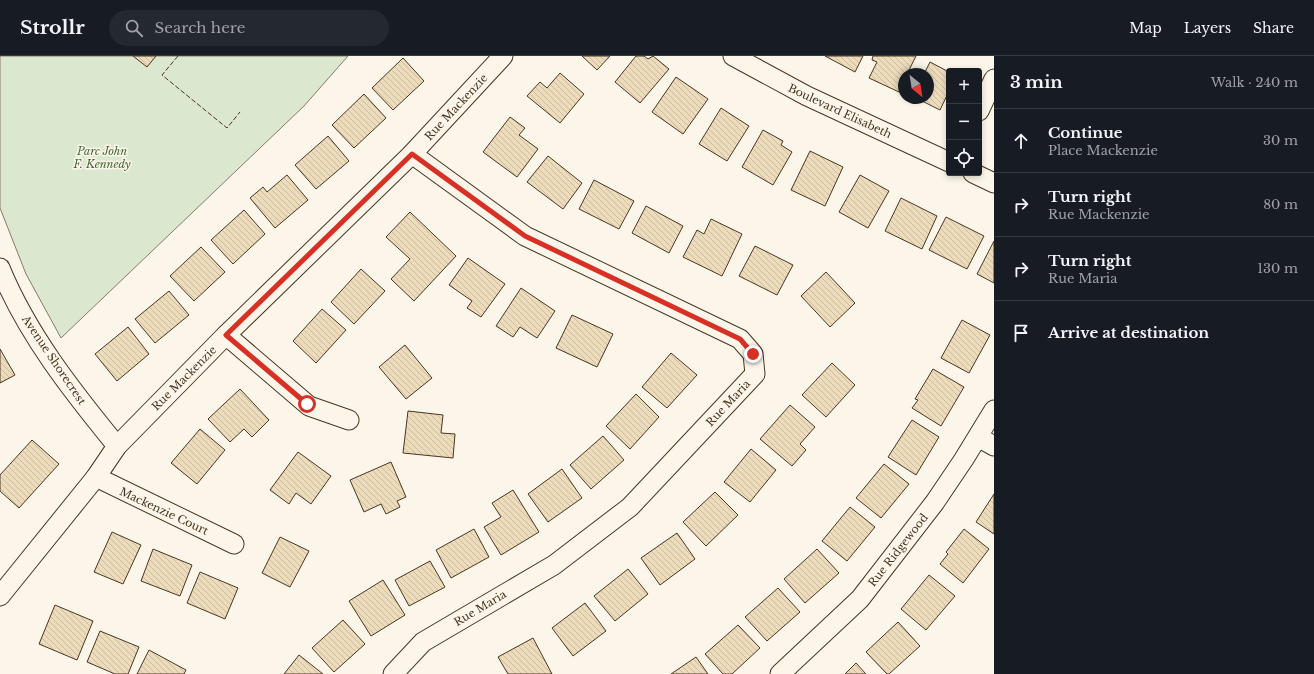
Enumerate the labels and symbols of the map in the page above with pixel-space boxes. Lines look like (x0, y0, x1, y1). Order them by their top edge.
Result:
north arrow (898, 68, 934, 104)
street label: Rue Mackenzie (422, 71, 490, 143)
street label: Boulevard Elisabeth (786, 81, 894, 141)
park label: Parc John F. Kennedy (72, 144, 131, 171)
street label: Avenue Shorecrest (18, 312, 90, 408)
street label: Rue Mackenzie (149, 343, 219, 413)
route end (744, 345, 762, 363)
street label: Rue Maria (703, 376, 754, 429)
route start (298, 395, 316, 413)
street label: Mackenzie Court (117, 484, 211, 538)
street label: Rue Ridgewood (865, 510, 931, 589)
street label: Rue Maria (451, 586, 510, 629)

